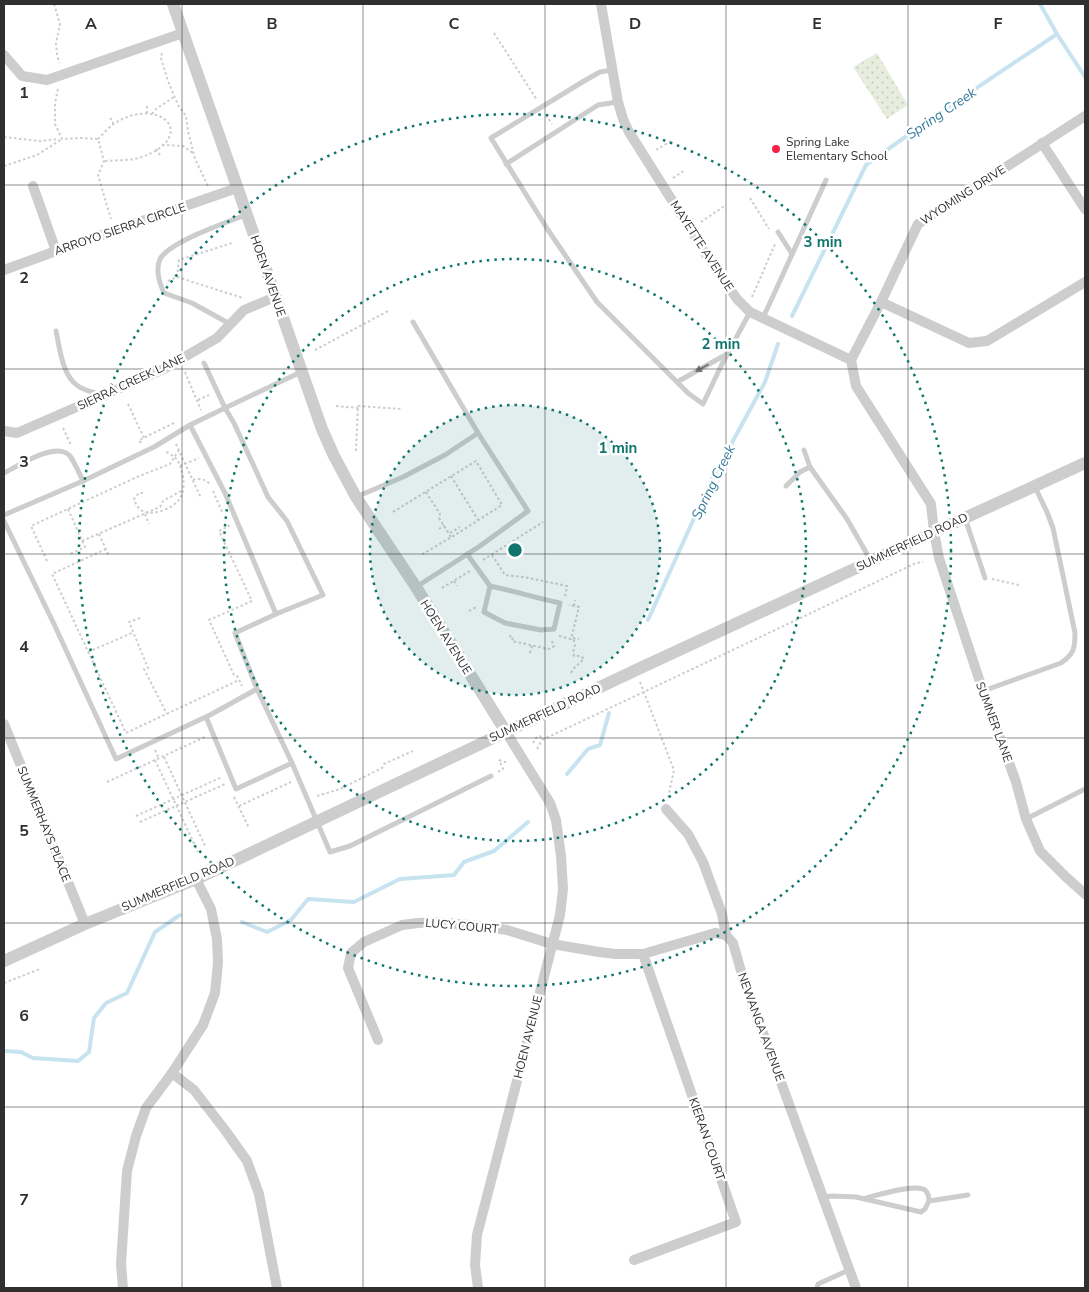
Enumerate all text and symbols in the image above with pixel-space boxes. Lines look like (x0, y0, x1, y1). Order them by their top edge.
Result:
text: A (85, 13, 97, 35)
text: B (266, 13, 278, 35)
text: C (449, 13, 460, 35)
text: D (629, 13, 641, 35)
text: E (812, 13, 822, 35)
text: F (994, 13, 1003, 35)
text: 1 (19, 82, 29, 104)
water label: Spring Creek (902, 82, 981, 144)
place label: Spring Lake Elementary School (786, 134, 888, 164)
marker: Spring Lake Elementary School (770, 143, 782, 155)
street label: WYOMING DRIVE (917, 161, 1009, 229)
street label: MAYETTE AVENUE (667, 198, 737, 294)
street label: ARROYO SIERRA CIRCLE (52, 199, 188, 259)
text: 3 min (804, 232, 842, 252)
street label: HOEN AVENUE (247, 233, 289, 319)
text: 2 (19, 267, 29, 289)
text: 2 min (702, 334, 740, 354)
street label: SIERRA CREEK LANE (75, 350, 187, 414)
one-way arrow (696, 363, 709, 372)
text: 1 min (599, 438, 637, 458)
water label: Spring Creek (687, 441, 740, 523)
text: 3 (19, 451, 29, 473)
street label: SUMMERFIELD ROAD (854, 509, 971, 575)
centre of rings (506, 541, 524, 559)
street label: HOEN AVENUE (417, 597, 475, 677)
text: 4 (19, 636, 29, 658)
street label: SUMMERFIELD ROAD (487, 680, 604, 746)
street label: SUMNER LANE (972, 680, 1016, 764)
street label: SUMMERHAYS PLACE (13, 764, 75, 884)
text: 5 (19, 820, 29, 842)
street label: SUMMERFIELD ROAD (119, 853, 237, 915)
street label: LUCY COURT (425, 915, 500, 937)
street label: NEWANGA AVENUE (734, 970, 788, 1084)
street label: HOEN AVENUE (510, 994, 546, 1080)
text: 6 (19, 1005, 29, 1027)
street label: KIERAN COURT (685, 1095, 729, 1183)
text: 7 (19, 1189, 29, 1211)

